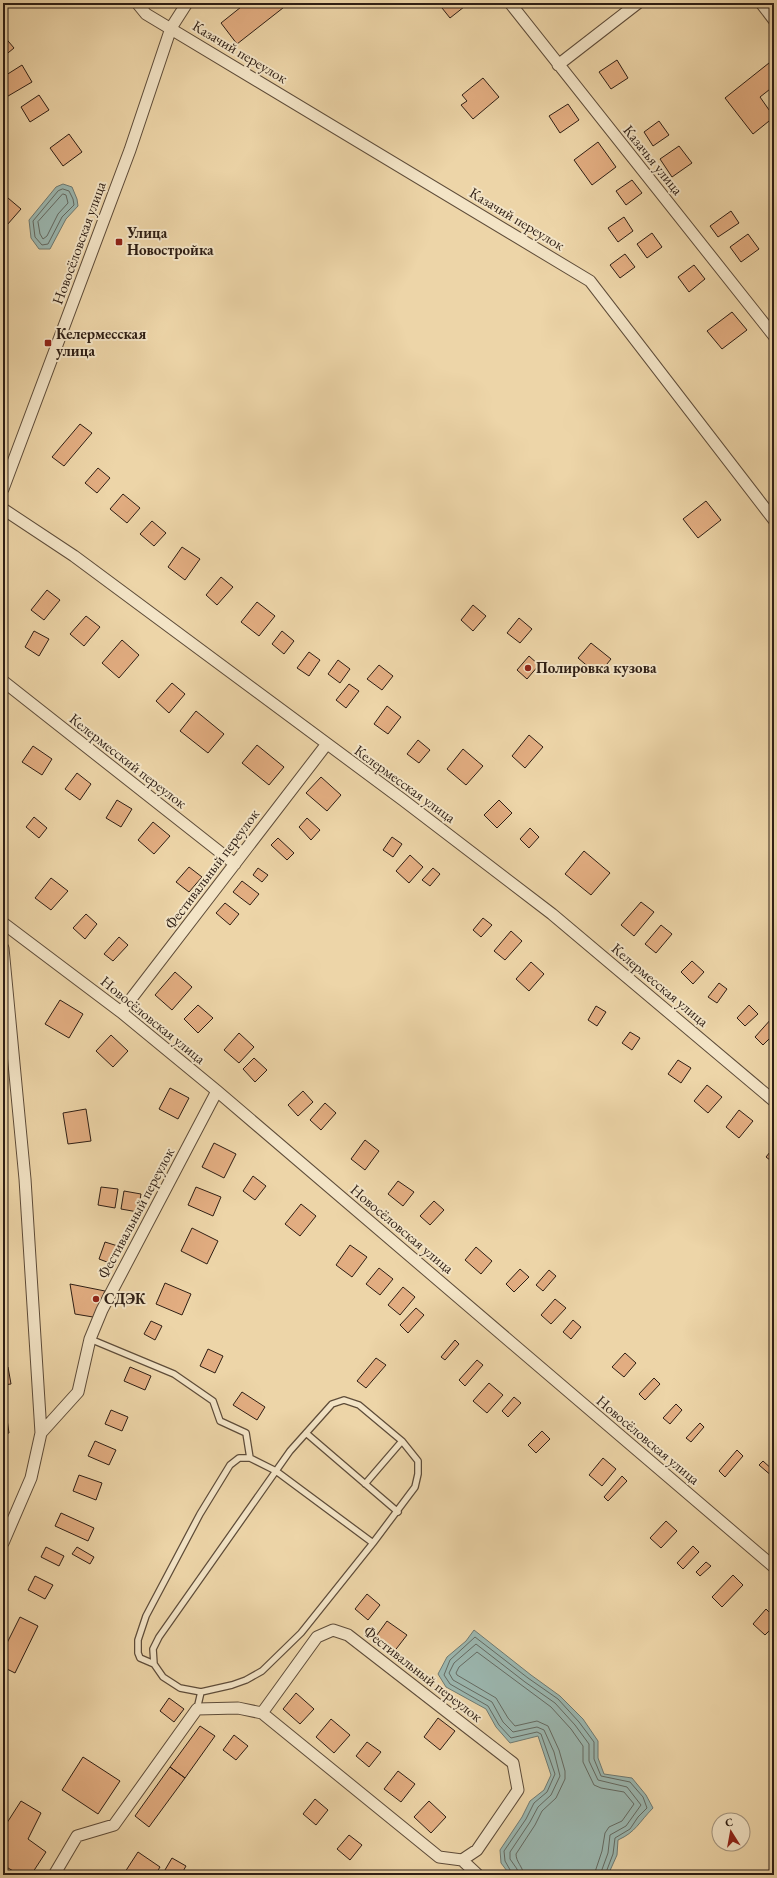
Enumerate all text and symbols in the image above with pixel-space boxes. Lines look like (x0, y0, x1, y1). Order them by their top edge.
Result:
street label: Казачий переулок (189, 16, 291, 87)
street label: Казачья улица (619, 121, 687, 199)
street label: Новосёловская улица (47, 179, 110, 307)
street label: Казачий переулок (466, 183, 568, 254)
place label: Улица Новостройка (126, 223, 214, 259)
marker: Улица Новостройка (114, 237, 124, 247)
place label: Келермесская улица (56, 324, 146, 360)
marker: Келермесская улица (43, 338, 53, 348)
place label: Полировка кузова (536, 658, 657, 677)
marker: Полировка кузова (523, 663, 533, 673)
street label: Келермесский переулок (66, 709, 191, 812)
street label: Келермесская улица (351, 740, 460, 827)
street label: Фестивальный переулок (160, 805, 263, 933)
street label: Келермесская улица (608, 939, 713, 1031)
street label: Новосёловская улица (97, 971, 210, 1068)
street label: Фестивальный переулок (93, 1144, 178, 1282)
street label: Новосёловская улица (347, 1180, 458, 1278)
place label: СДЭК (104, 1289, 146, 1308)
marker: СДЭК (91, 1294, 101, 1304)
street label: Новосёловская улица (593, 1391, 704, 1489)
street label: Фестивальный переулок (360, 1621, 487, 1726)
north arrow (711, 1812, 751, 1852)
text: С (724, 1815, 734, 1830)

